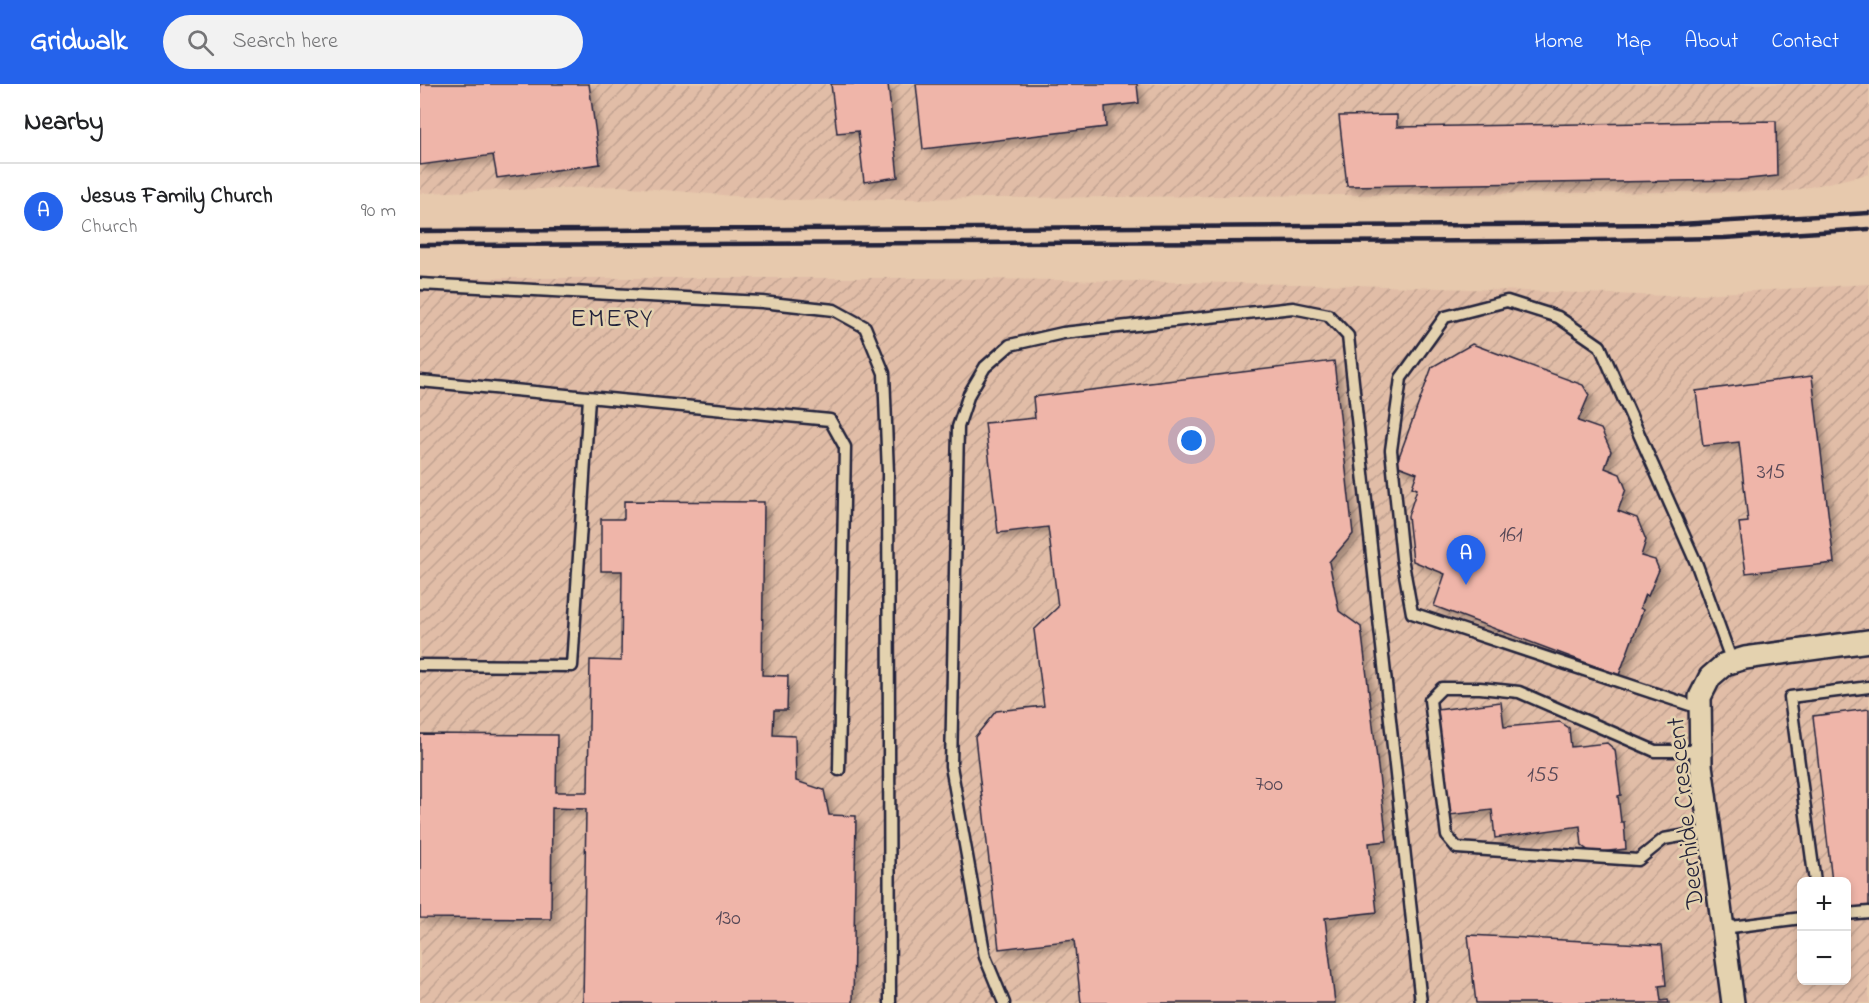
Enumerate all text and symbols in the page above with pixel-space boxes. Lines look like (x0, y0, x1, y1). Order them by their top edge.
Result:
search box (163, 15, 583, 69)
text: Gridwalk (30, 22, 127, 63)
icon: search (184, 26, 217, 59)
text: Search here (232, 26, 338, 58)
text: Home (1534, 27, 1583, 57)
text: Map (1616, 27, 1651, 57)
text: About (1684, 27, 1738, 57)
text: Contact (1771, 27, 1839, 57)
text: Nearby (24, 104, 103, 142)
text: Jesus Family Church (81, 181, 273, 213)
text: A (37, 197, 50, 226)
text: 90 m (361, 197, 396, 226)
text: Church (81, 213, 137, 242)
district label: EMERY (570, 300, 654, 339)
your location (1177, 426, 1206, 455)
house number: 315 (1757, 457, 1785, 489)
house number: 161 (1499, 520, 1523, 552)
pin: A (1446, 536, 1486, 585)
street label: Deerhide Crescent (1658, 715, 1716, 911)
house number: 155 (1527, 760, 1559, 792)
house number: 700 (1255, 769, 1283, 801)
map controls (1797, 877, 1851, 985)
button: + (1797, 877, 1851, 931)
house number: 130 (715, 903, 741, 935)
button: − (1797, 931, 1851, 985)

